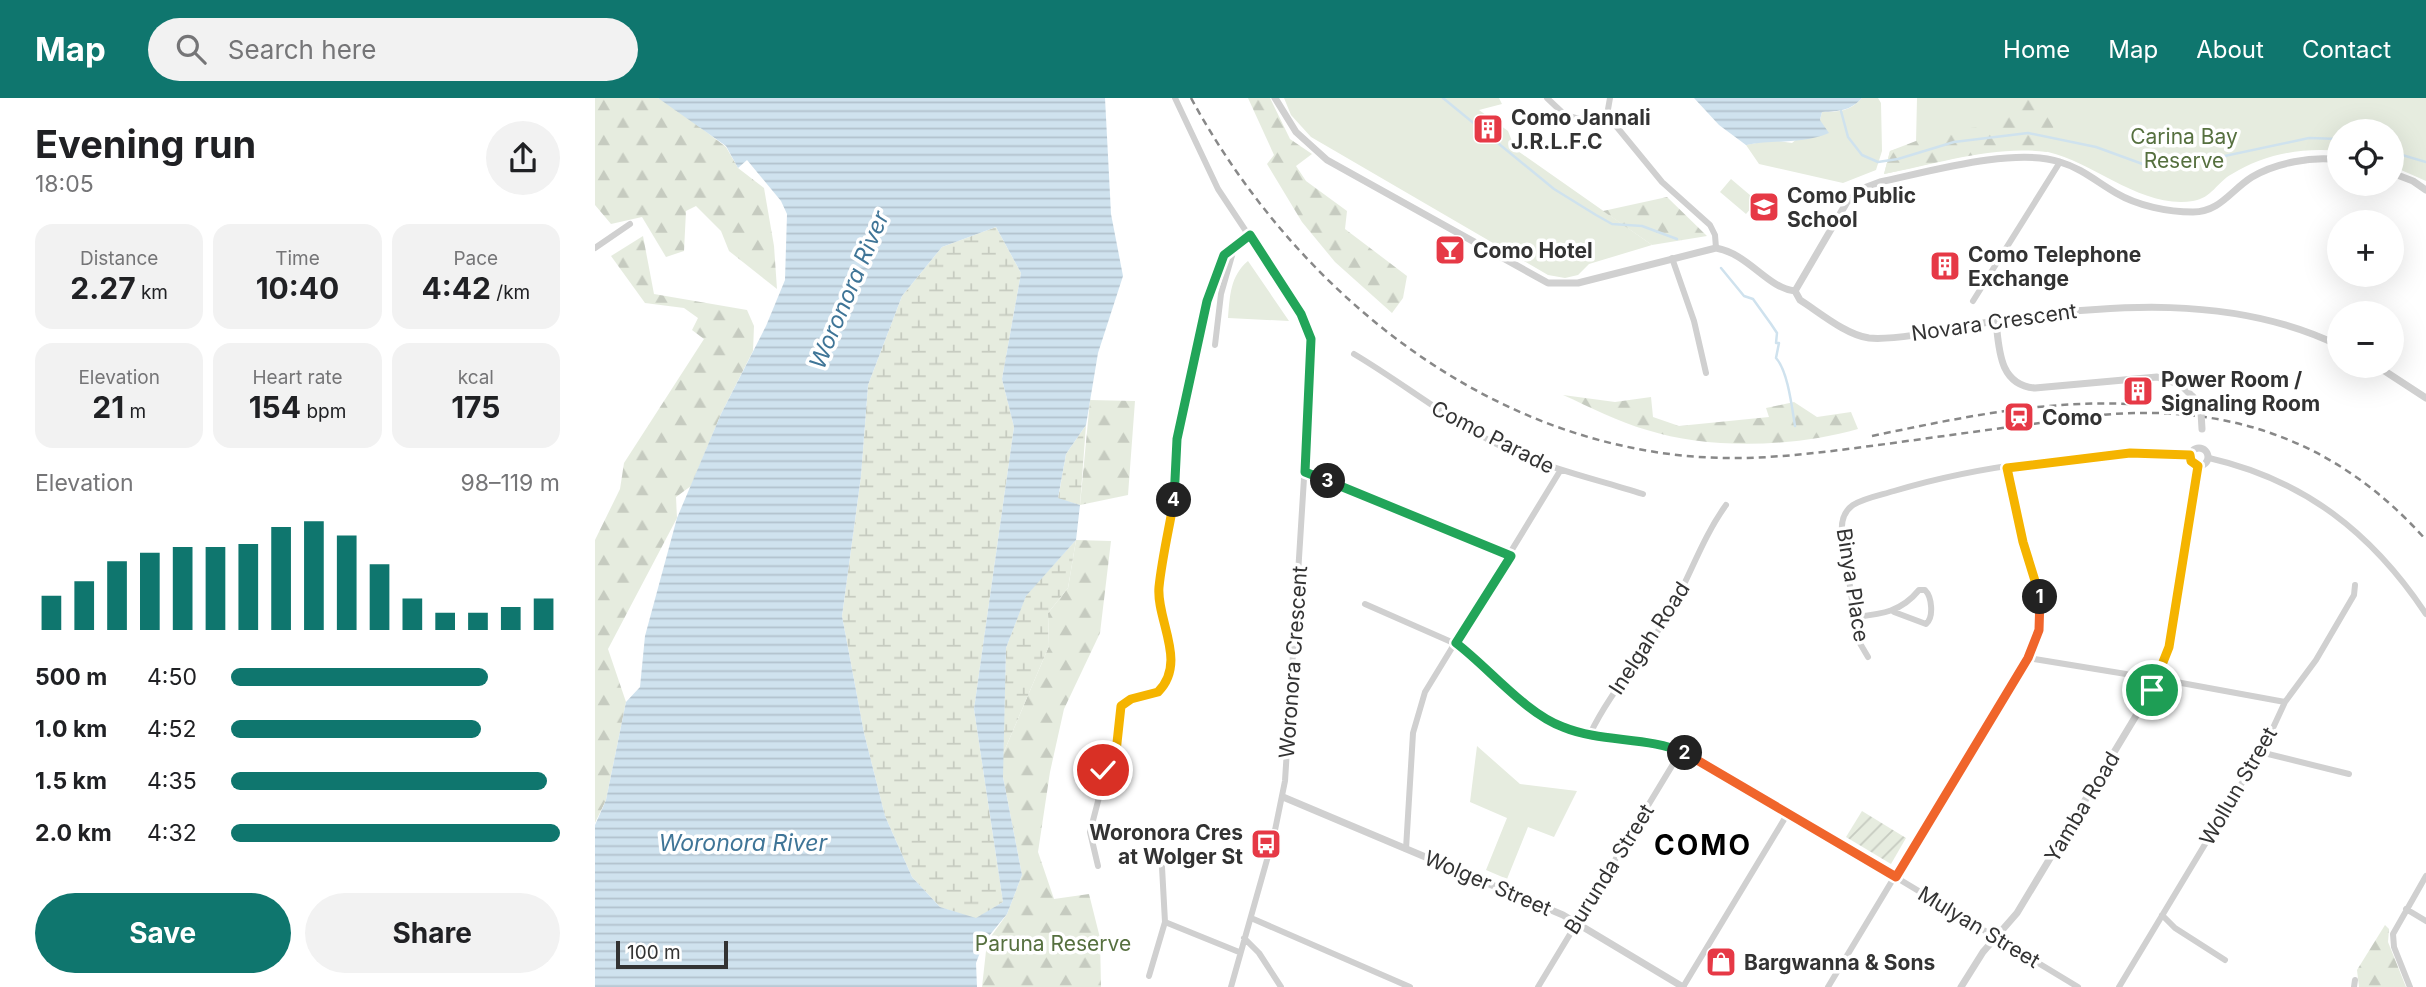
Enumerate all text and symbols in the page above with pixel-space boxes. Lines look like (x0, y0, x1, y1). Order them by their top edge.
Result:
search box (148, 18, 638, 81)
text: Map (35, 29, 106, 69)
icon: search (172, 30, 210, 68)
text: Search here (228, 34, 376, 65)
text: Home (2003, 35, 2070, 64)
text: Map (2108, 35, 2158, 64)
text: About (2196, 35, 2264, 64)
text: Contact (2302, 35, 2391, 64)
place label: Como Jannali J.R.L.F.C (1511, 105, 1651, 154)
building icon: Como Jannali J.R.L.F.C (1471, 112, 1505, 146)
map controls (2327, 119, 2404, 378)
button: locate (2327, 119, 2404, 196)
text: Evening run (35, 121, 256, 167)
button: share (486, 121, 560, 195)
park label: Carina Bay Reserve (2130, 124, 2238, 173)
text: 18:05 (35, 170, 94, 198)
place label: Como Public School (1787, 183, 1916, 232)
school or university icon: Como Public School (1747, 190, 1781, 224)
water label: Woronora River (803, 206, 895, 373)
button: + (2327, 210, 2404, 287)
bar icon: Como Hotel (1433, 233, 1467, 267)
place label: Como Hotel (1473, 238, 1593, 263)
place label: Como Telephone Exchange (1968, 242, 2141, 291)
text: Distance (80, 247, 158, 270)
text: Time (275, 247, 320, 270)
text: Pace (453, 247, 498, 270)
building icon: Como Telephone Exchange (1928, 249, 1962, 283)
text: 2.27 (70, 270, 136, 306)
text: 10:40 (256, 270, 339, 306)
text: 4:42 (421, 270, 491, 306)
text: km (136, 281, 168, 304)
text: /km (491, 281, 530, 304)
street label: Novara Crescent (1910, 298, 2078, 346)
button: − (2327, 301, 2404, 378)
text: Elevation (78, 366, 160, 389)
text: Heart rate (252, 366, 342, 389)
text: kcal (458, 366, 494, 389)
place label: Power Room / Signaling Room (2161, 367, 2320, 416)
building icon: Power Room / Signaling Room (2121, 374, 2155, 408)
text: 21 (92, 389, 124, 425)
text: 154 (249, 389, 301, 425)
text: 175 (451, 389, 500, 425)
street label: Como Parade (1427, 395, 1559, 479)
text: m (124, 400, 146, 423)
text: bpm (301, 400, 346, 423)
station icon: Como (2002, 400, 2036, 434)
place label: Como (2042, 405, 2103, 430)
pin: 3 (1311, 464, 1345, 498)
text: Elevation (35, 469, 134, 497)
text: 98–119 m (460, 469, 560, 497)
text: 3 (1321, 469, 1334, 492)
pin: 4 (1157, 482, 1191, 518)
text: 4 (1167, 488, 1180, 511)
street label: Binya Place (1832, 526, 1874, 644)
street label: Woronora Crescent (1274, 565, 1312, 759)
street label: Inelgah Road (1603, 577, 1695, 699)
pin: 1 (2023, 580, 2057, 614)
text: 1 (2035, 585, 2044, 608)
pin (2122, 660, 2182, 720)
text: 500 m (35, 663, 107, 691)
text: 4:50 (147, 663, 197, 691)
icon: arrive (2133, 671, 2171, 709)
text: 1.0 km (35, 715, 107, 743)
text: 4:52 (147, 715, 197, 743)
street label: Wollun Street (2194, 722, 2282, 850)
pin: 2 (1667, 736, 1703, 770)
pin (1073, 740, 1133, 800)
text: 2 (1679, 741, 1690, 764)
street label: Yamba Road (2039, 747, 2125, 867)
icon: check (1084, 751, 1122, 789)
text: 1.5 km (35, 767, 107, 795)
text: 4:35 (147, 767, 197, 795)
street label: Burunda Street (1559, 799, 1659, 939)
text: 2.0 km (35, 819, 112, 847)
text: 4:32 (147, 819, 197, 847)
place label: Woronora Cres at Wolger St (1089, 820, 1243, 869)
bus stop icon: Woronora Cres at Wolger St (1249, 827, 1283, 861)
district label: COMO (1654, 828, 1752, 862)
water label: Woronora River (659, 829, 829, 857)
street label: Wolger Street (1421, 845, 1555, 921)
street label: Mulyan Street (1914, 881, 2045, 973)
button: Save (35, 893, 291, 973)
button: Share (305, 893, 560, 973)
park label: Paruna Reserve (975, 931, 1131, 956)
scale bar (616, 938, 728, 970)
text: 100 m (627, 941, 681, 964)
shop icon: Bargwanna & Sons (1704, 945, 1738, 979)
place label: Bargwanna & Sons (1744, 950, 1935, 975)

